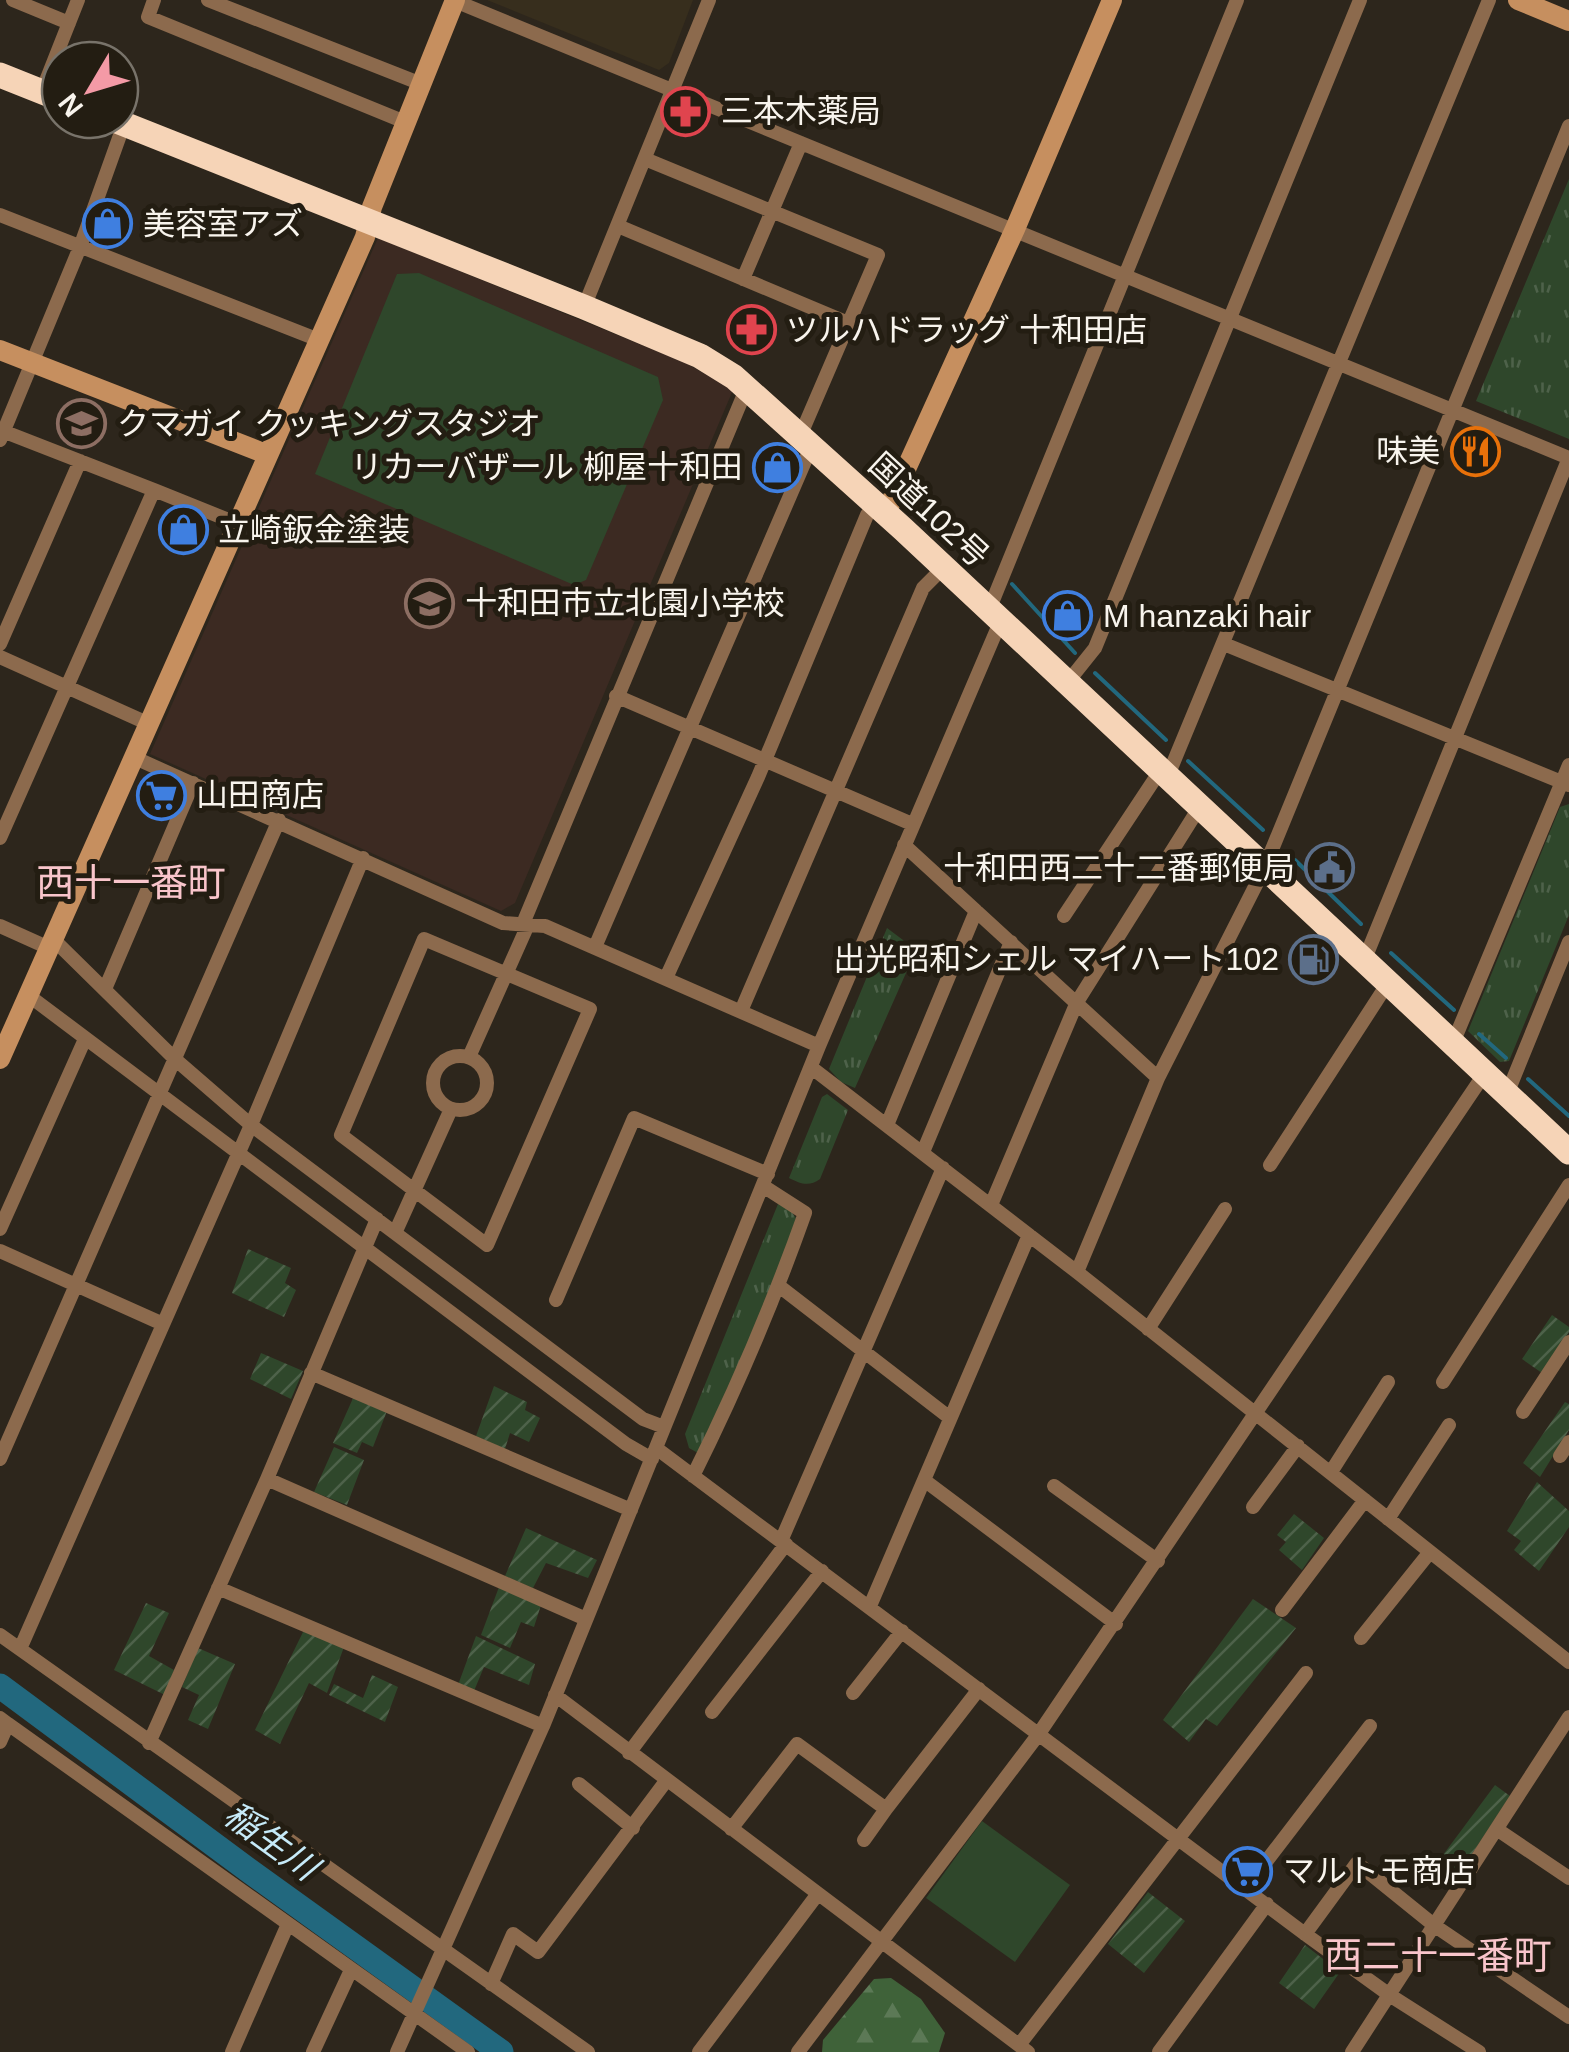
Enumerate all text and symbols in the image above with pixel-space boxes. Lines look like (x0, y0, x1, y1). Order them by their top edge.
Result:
north arrow (40, 40, 140, 140)
pharmacy icon: 三本木薬局 (660, 85, 712, 137)
text: N (52, 88, 89, 123)
place label: 三本木薬局 (721, 93, 881, 129)
shop icon: 美容室アズ (82, 198, 134, 250)
place label: 美容室アズ (143, 206, 303, 242)
pharmacy icon: ツルハドラッグ 十和田店 (725, 304, 777, 356)
place label: ツルハドラッグ 十和田店 (786, 312, 1147, 348)
school or university icon: クマガイ クッキングスタジオ (56, 398, 108, 450)
place label: クマガイ クッキングスタジオ (117, 406, 541, 442)
restaurant icon: 味美 (1449, 425, 1501, 477)
place label: 味美 (1376, 433, 1440, 469)
shop icon: リカーバザール 柳屋十和田 (752, 441, 804, 493)
street label: 国道102号 (862, 446, 996, 574)
place label: リカーバザール 柳屋十和田 (350, 449, 743, 485)
shop icon: 立崎鈑金塗装 (157, 504, 209, 556)
place label: 立崎鈑金塗装 (218, 512, 410, 548)
school or university icon: 十和田市立北園小学校 (404, 577, 456, 629)
place label: 十和田市立北園小学校 (465, 585, 785, 621)
shop icon: M hanzaki hair (1042, 590, 1094, 642)
place label: M hanzaki hair (1103, 598, 1311, 634)
supermarket icon: 山田商店 (135, 769, 187, 821)
place label: 山田商店 (196, 777, 324, 813)
public building icon: 十和田西二十二番郵便局 (1304, 842, 1356, 894)
place label: 十和田西二十二番郵便局 (943, 850, 1295, 886)
district label: 西十一番町 (36, 862, 226, 904)
fuel station icon: 出光昭和シェル マイハート102 (1288, 933, 1340, 985)
place label: 出光昭和シェル マイハート102 (833, 941, 1279, 977)
water label: 稲生川 (217, 1794, 328, 1890)
supermarket icon: マルトモ商店 (1222, 1845, 1274, 1897)
place label: マルトモ商店 (1283, 1853, 1475, 1889)
district label: 西二十一番町 (1324, 1935, 1552, 1977)

